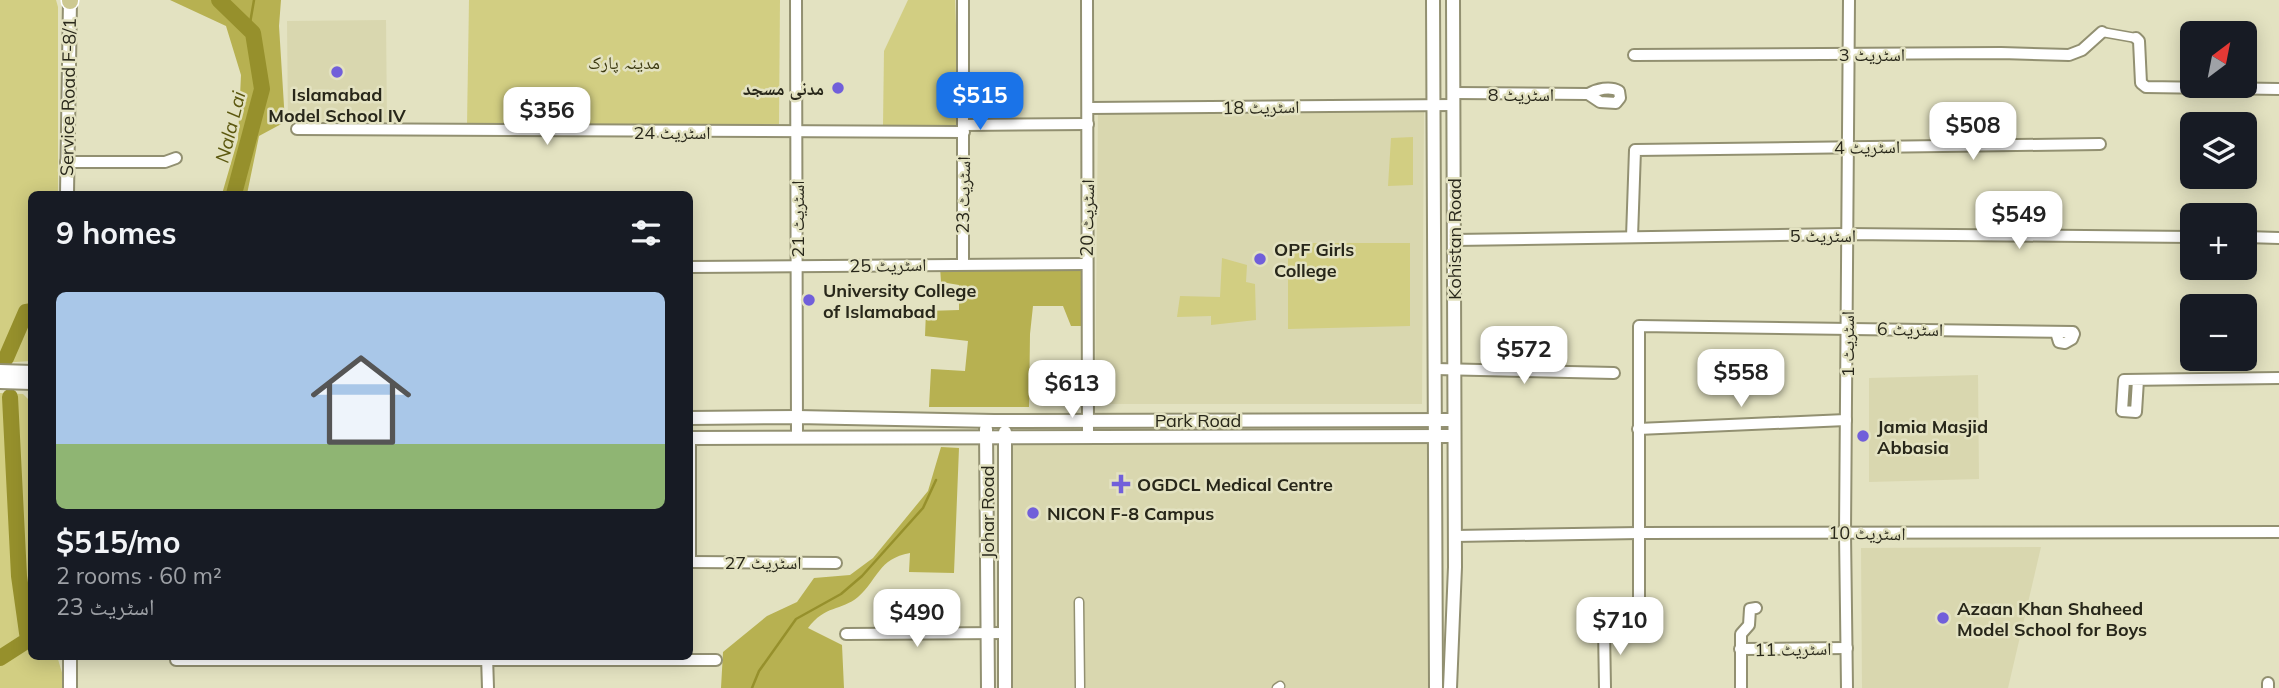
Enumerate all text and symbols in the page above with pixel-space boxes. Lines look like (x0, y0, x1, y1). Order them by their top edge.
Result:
street label: Service Road F-8/1 (55, 18, 81, 176)
north arrow (2180, 21, 2258, 98)
map controls (2180, 21, 2257, 371)
street label: اسٹریٹ 3 (1839, 43, 1905, 66)
park label: مدینہ پارک (588, 51, 660, 74)
marker: Islamabad Model School IV (329, 64, 345, 80)
pin: $515 (939, 72, 1021, 132)
place label: مدنی مسجد (743, 77, 824, 100)
marker: مدنی مسجد (830, 80, 846, 96)
text: $515 (952, 80, 1008, 109)
place label: Islamabad Model School IV (268, 83, 407, 127)
street label: اسٹریٹ 8 (1488, 83, 1554, 106)
water label: Nala Lai (210, 88, 251, 165)
pin: $356 (506, 88, 588, 147)
text: $356 (519, 95, 575, 124)
street label: اسٹریٹ 18 (1222, 95, 1300, 119)
pin: $508 (1932, 102, 2014, 162)
text: $508 (1945, 110, 2001, 139)
button: layers (2180, 112, 2257, 189)
street label: اسٹریٹ 24 (633, 121, 711, 144)
street label: اسٹریٹ 4 (1834, 135, 1900, 159)
street label: اسٹریٹ 23 (951, 156, 975, 234)
street label: Kohistan Road (1443, 178, 1466, 300)
street label: اسٹریٹ 20 (1075, 179, 1099, 257)
street label: اسٹریٹ 21 (786, 180, 809, 258)
pin: $549 (1978, 191, 2060, 251)
text: $549 (1991, 199, 2047, 228)
button: + (2180, 203, 2257, 280)
text: 9 homes (56, 214, 177, 252)
icon: filters (627, 214, 665, 252)
street label: اسٹریٹ 5 (1790, 224, 1856, 247)
place label: OPF Girls College (1274, 238, 1354, 282)
marker: OPF Girls College (1252, 251, 1268, 267)
street label: اسٹریٹ 25 (849, 253, 927, 277)
place label: University College of Islamabad (823, 279, 977, 323)
marker: University College of Islamabad (801, 292, 817, 308)
button: − (2180, 294, 2257, 371)
street label: اسٹریٹ 1 (1836, 311, 1859, 377)
street label: اسٹریٹ 6 (1877, 317, 1943, 341)
pin: $572 (1483, 326, 1565, 386)
text: $572 (1496, 334, 1552, 363)
icon: home (298, 337, 424, 463)
pin: $558 (1700, 350, 1782, 409)
text: $558 (1713, 357, 1769, 386)
pin: $613 (1031, 360, 1113, 420)
text: $613 (1044, 368, 1100, 397)
street label: Park Road (1155, 409, 1241, 432)
place label: Jamia Masjid Abbasia (1877, 415, 1988, 459)
marker: Jamia Masjid Abbasia (1855, 428, 1871, 444)
street label: Johar Road (976, 466, 999, 558)
place label: OGDCL Medical Centre (1137, 473, 1333, 496)
marker: OGDCL Medical Centre (1111, 474, 1131, 494)
place label: NICON F-8 Campus (1047, 502, 1214, 525)
marker: NICON F-8 Campus (1025, 505, 1041, 521)
street label: اسٹریٹ 10 (1828, 521, 1906, 545)
text: $515/mo (56, 523, 180, 561)
street label: اسٹریٹ 27 (724, 551, 802, 574)
text: 2 rooms · 60 m² (56, 561, 222, 590)
pin: $490 (876, 590, 958, 649)
text: اسٹریٹ 23 (56, 592, 154, 621)
text: $490 (889, 597, 945, 626)
place label: Azaan Khan Shaheed Model School for Boys (1957, 597, 2147, 641)
pin: $710 (1579, 598, 1661, 657)
text: $710 (1592, 605, 1648, 634)
marker: Azaan Khan Shaheed Model School for Boys (1935, 610, 1951, 626)
street label: اسٹریٹ 11 (1754, 637, 1832, 661)

